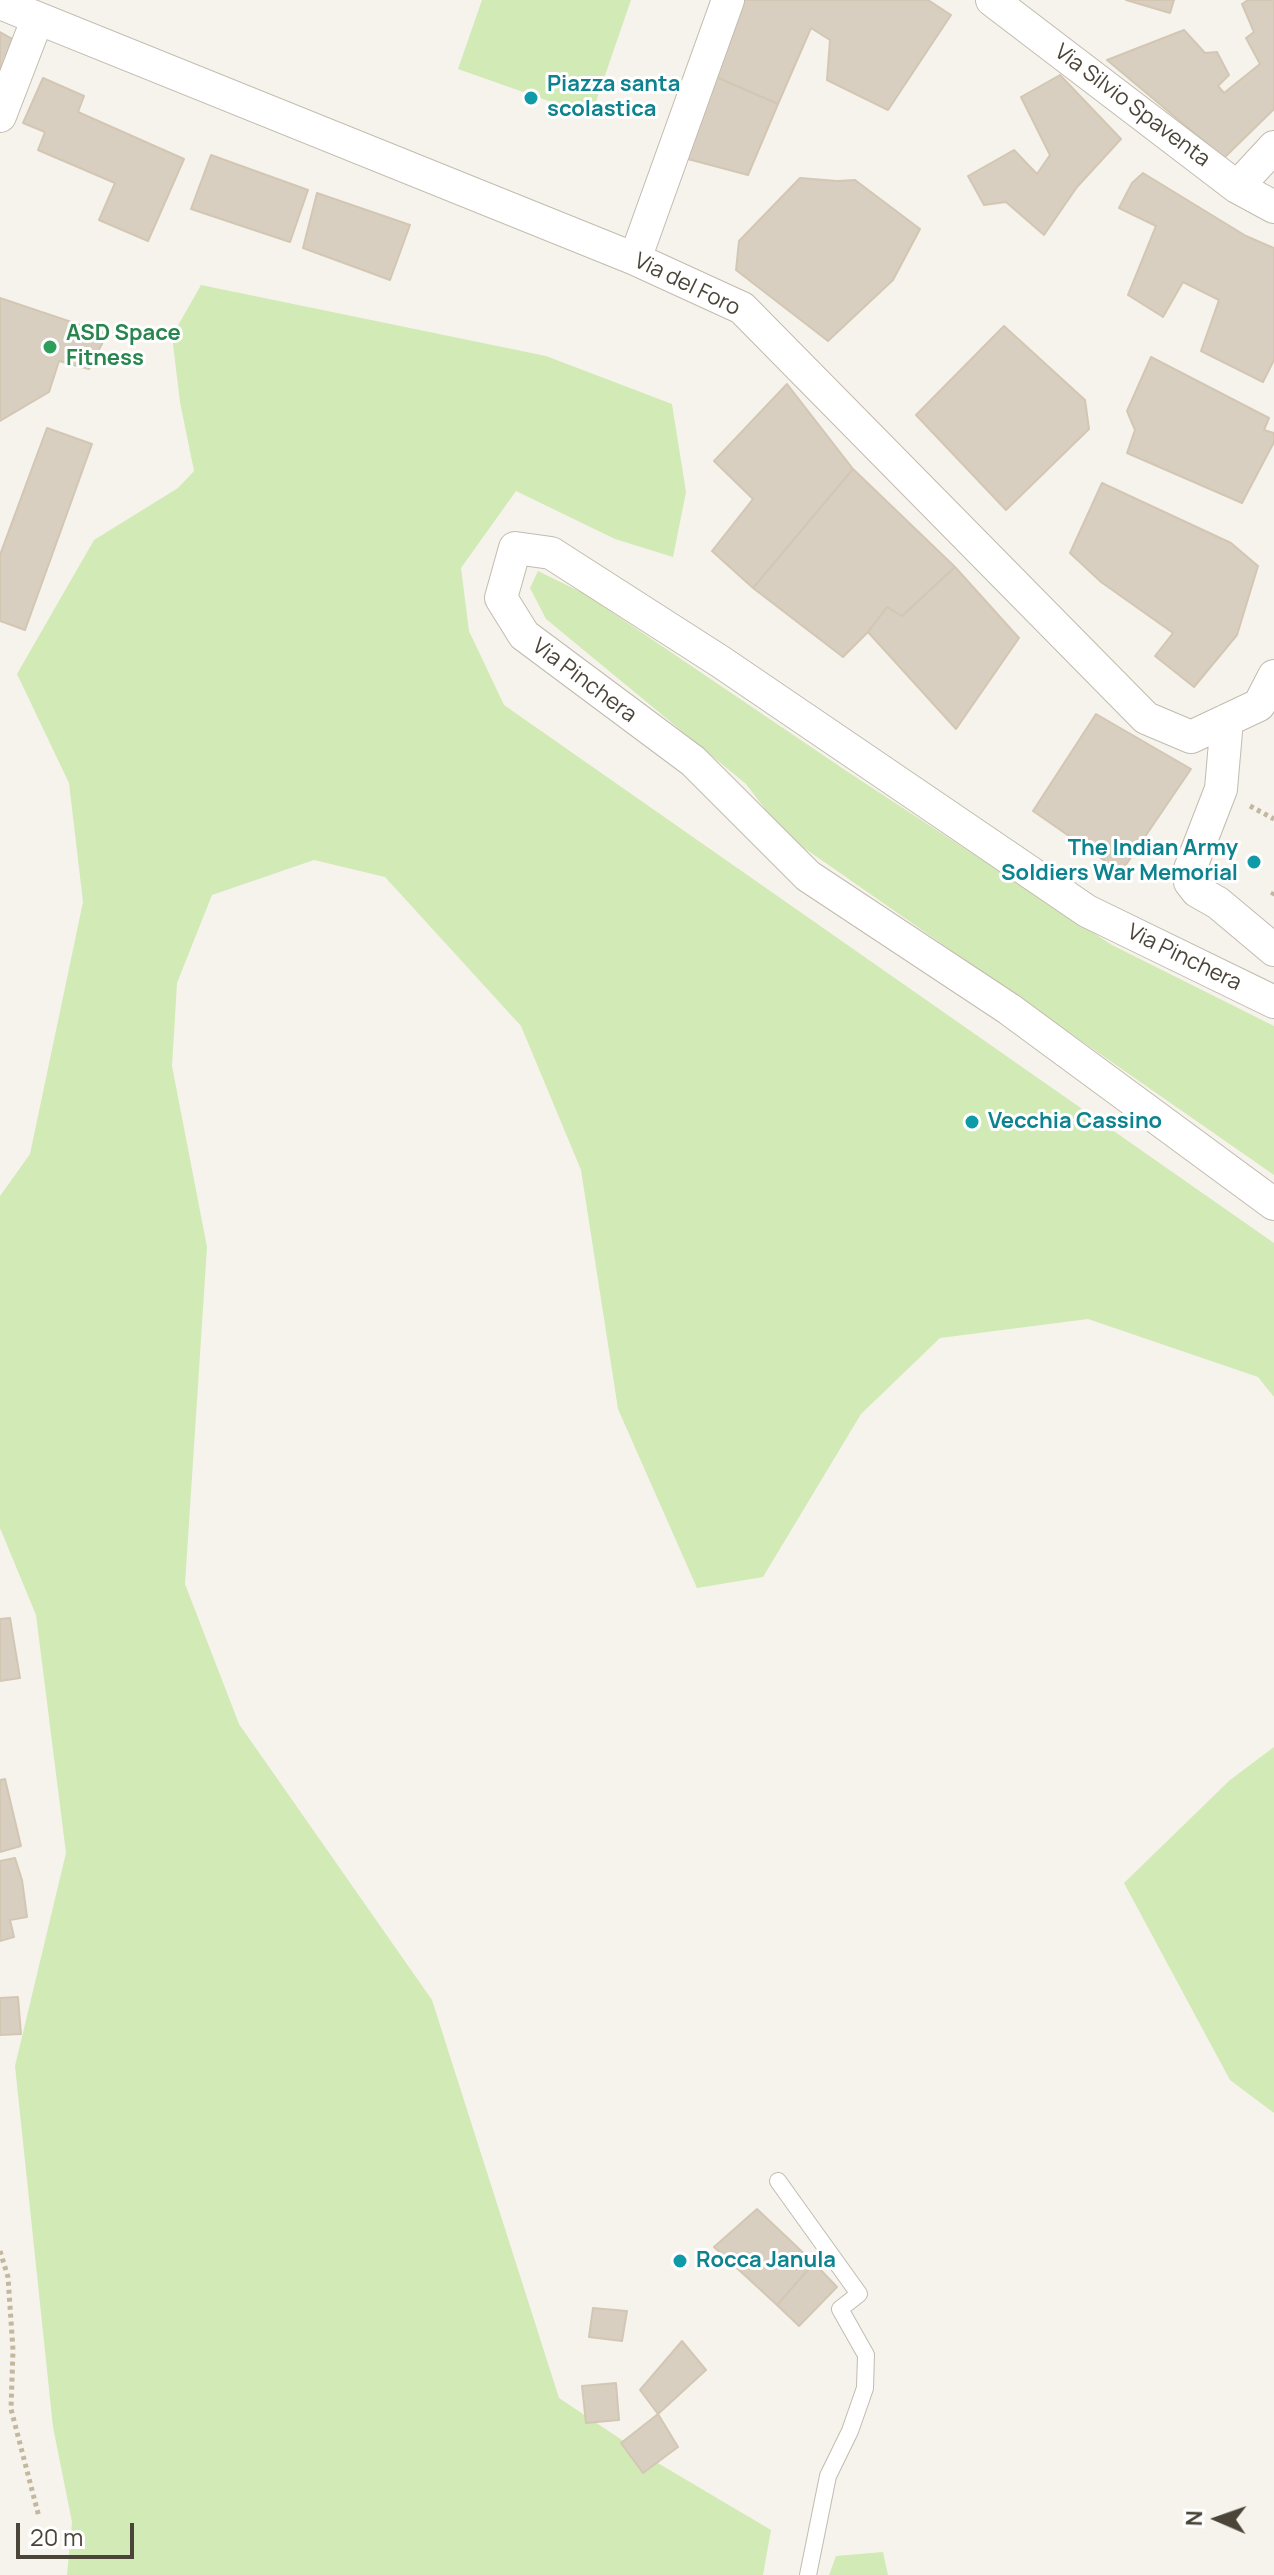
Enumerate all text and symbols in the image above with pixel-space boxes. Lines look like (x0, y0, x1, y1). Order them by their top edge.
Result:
street label: Via Silvio Spaventa (1049, 39, 1215, 173)
place label: Piazza santa scolastica (547, 72, 680, 124)
marker: Piazza santa scolastica (522, 89, 540, 107)
street label: Via del Foro (630, 248, 744, 322)
place label: ASD Space Fitness (66, 321, 181, 372)
marker: ASD Space Fitness (41, 338, 59, 356)
street label: Via Pinchera (527, 633, 641, 729)
place label: The Indian Army Soldiers War Memorial (1001, 836, 1238, 888)
marker: The Indian Army Soldiers War Memorial (1245, 853, 1263, 871)
street label: Via Pinchera (1123, 919, 1245, 997)
place label: Vecchia Cassino (988, 1109, 1162, 1135)
marker: Vecchia Cassino (963, 1113, 981, 1131)
place label: Rocca Janula (696, 2248, 836, 2274)
marker: Rocca Janula (671, 2252, 689, 2270)
north arrow (1178, 2479, 1258, 2559)
scale bar (20, 2507, 138, 2557)
text: N (1179, 2510, 1209, 2527)
text: 20 m (30, 2520, 83, 2553)

